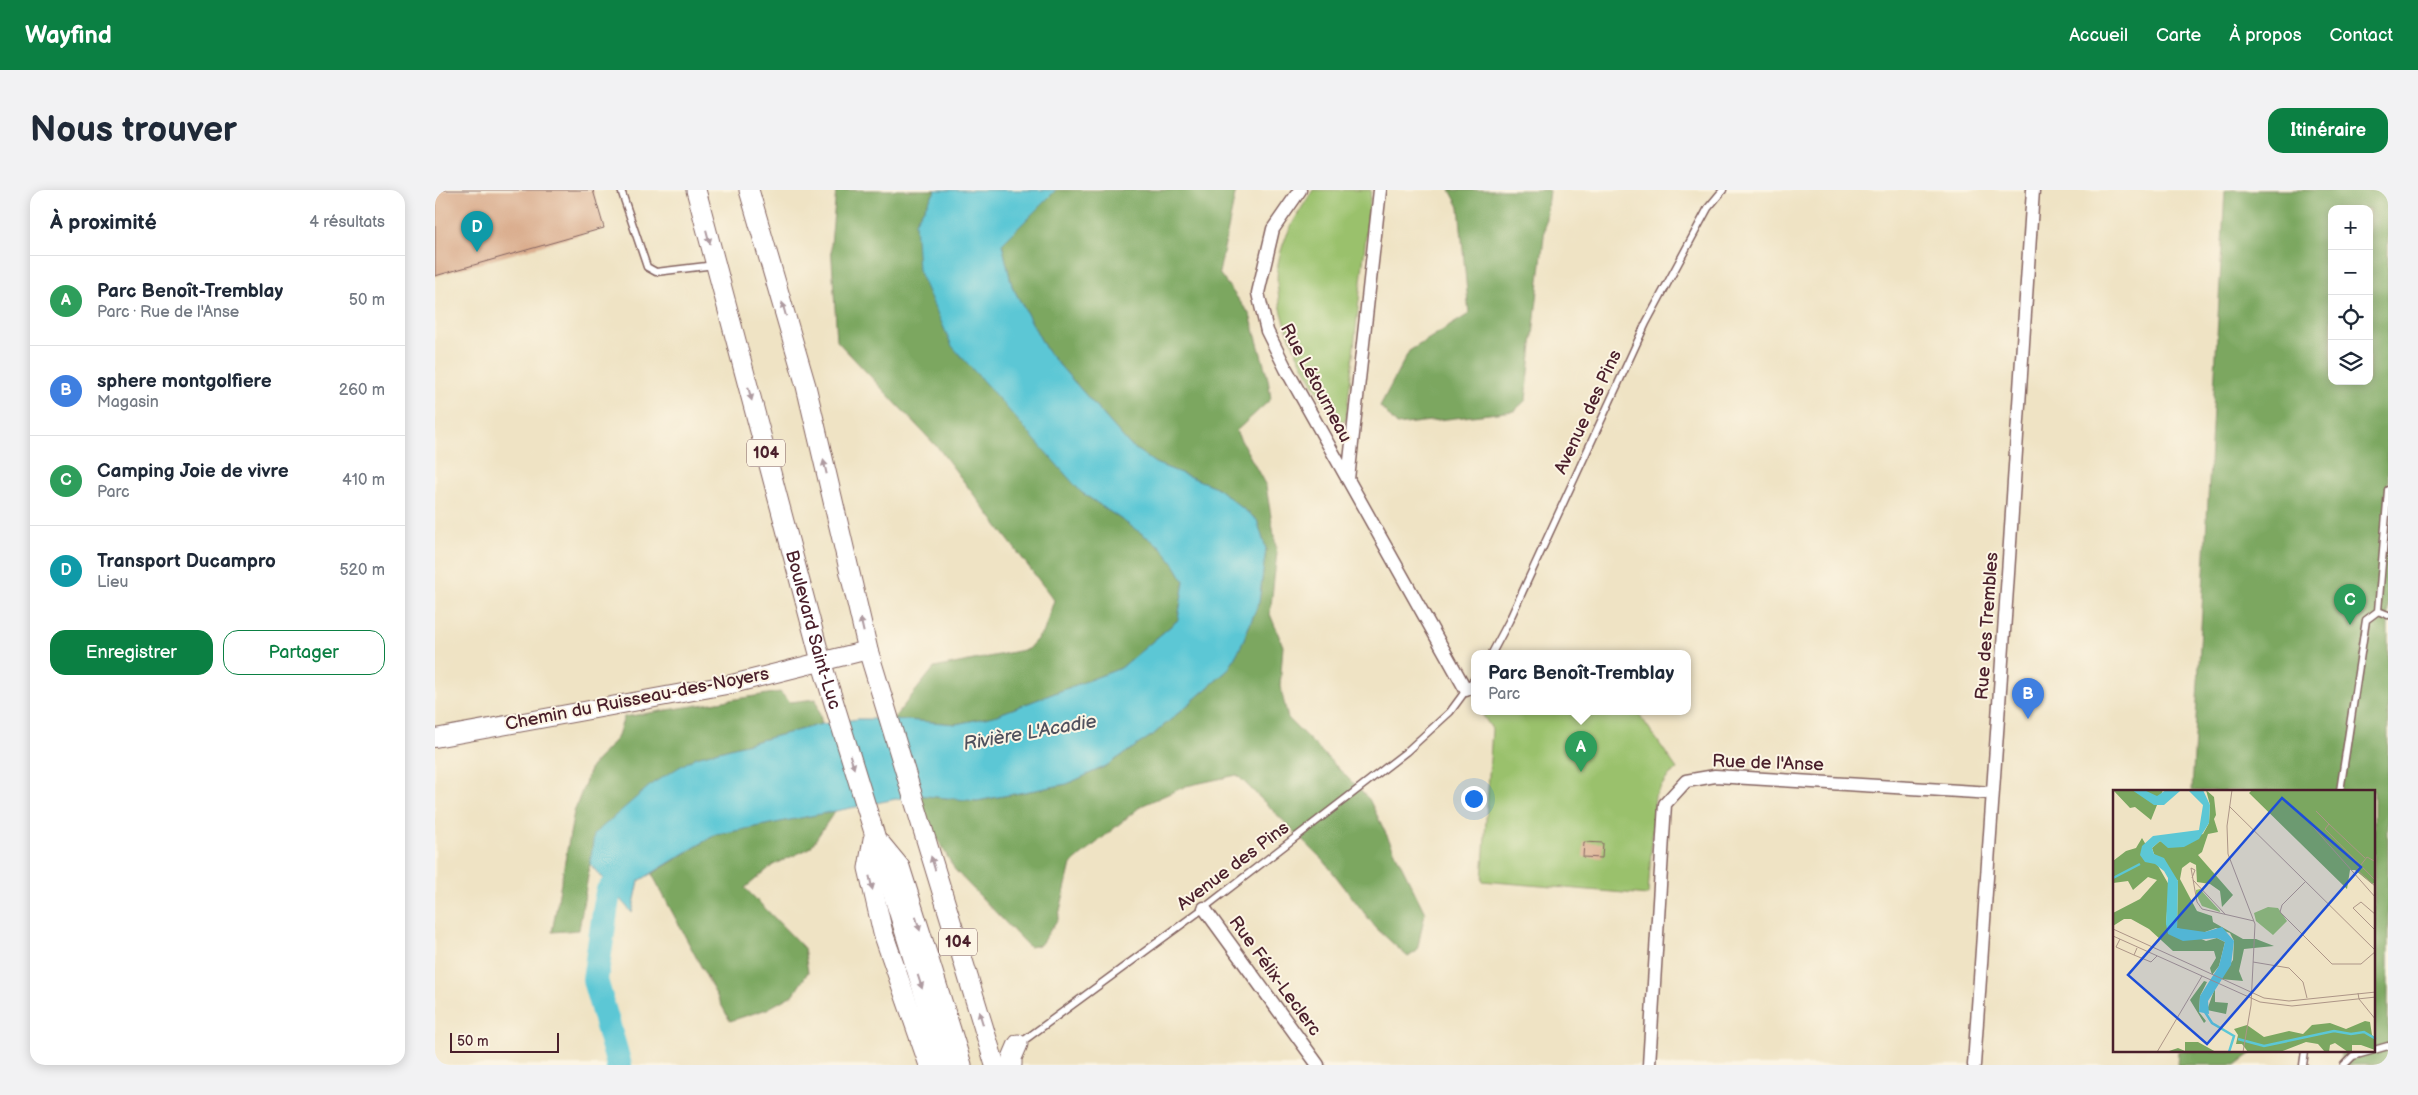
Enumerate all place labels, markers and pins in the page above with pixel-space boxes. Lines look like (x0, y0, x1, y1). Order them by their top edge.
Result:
pin: D (461, 211, 493, 252)
pin: C (2334, 584, 2366, 625)
pin: B (2012, 678, 2044, 719)
pin: A (1565, 731, 1597, 772)

